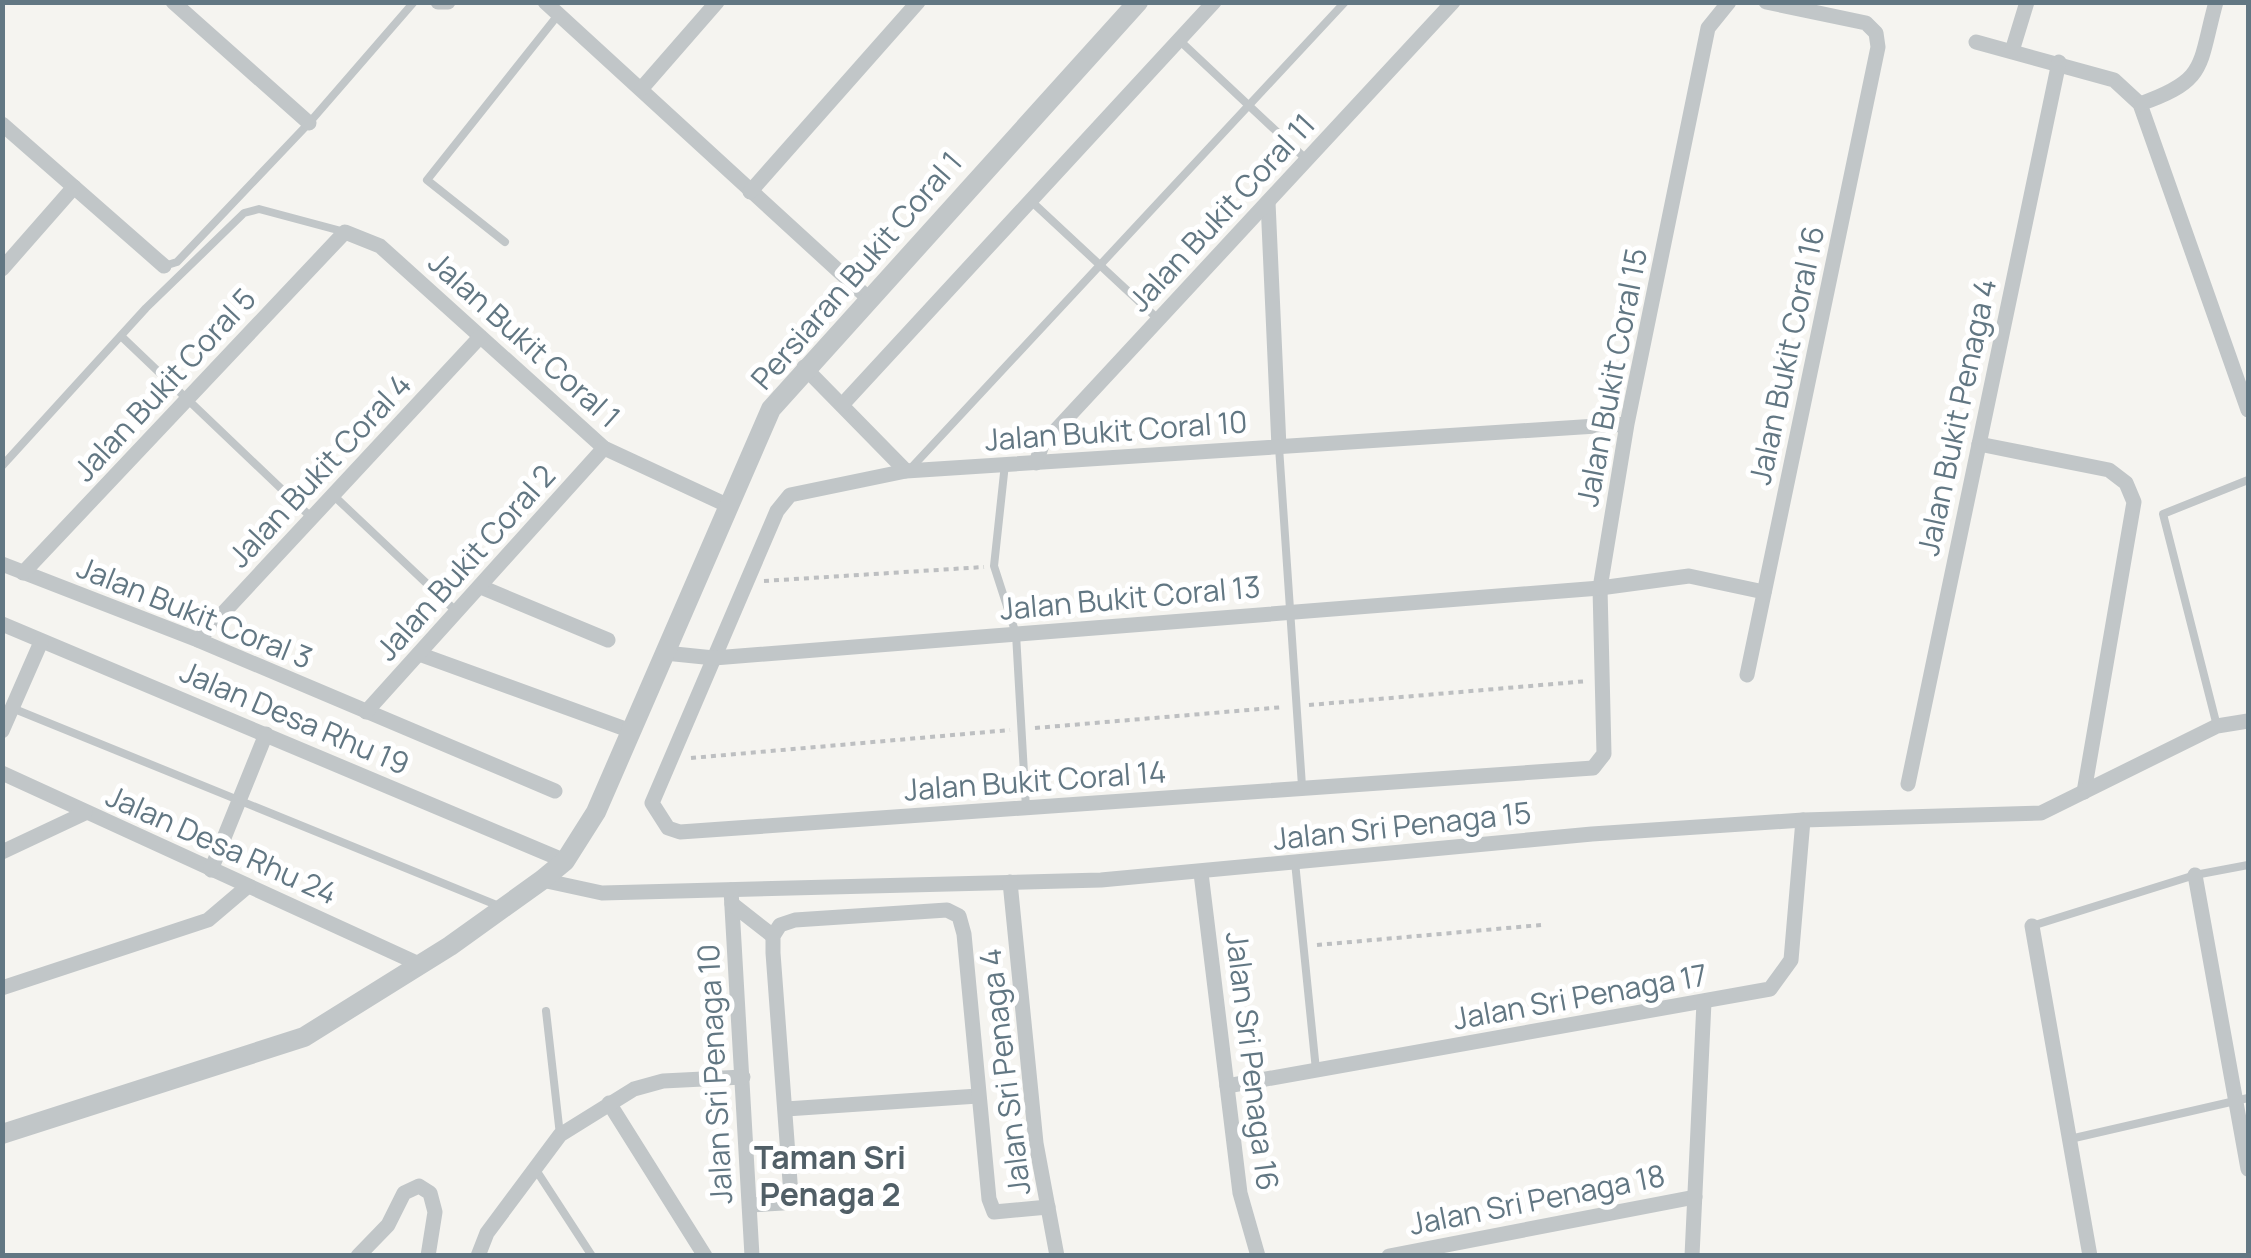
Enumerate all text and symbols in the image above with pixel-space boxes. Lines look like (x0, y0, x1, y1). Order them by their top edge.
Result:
street label: Jalan Bukit Coral 11 (1118, 104, 1324, 320)
street label: Persiaran Bukit Coral 1 (741, 142, 971, 398)
street label: Jalan Bukit Coral 16 (1739, 222, 1833, 488)
street label: Jalan Bukit Coral 1 (420, 242, 630, 436)
street label: Jalan Bukit Coral 15 (1566, 244, 1656, 510)
street label: Jalan Bukit Penaga 4 (1907, 275, 2005, 559)
street label: Jalan Bukit Coral 5 (64, 278, 264, 490)
street label: Jalan Bukit Coral 4 (218, 364, 420, 576)
street label: Jalan Bukit Coral 10 (983, 400, 1249, 460)
street label: Jalan Bukit Coral 2 (366, 455, 564, 669)
street label: Jalan Bukit Coral 3 (71, 546, 319, 678)
street label: Jalan Bukit Coral 13 (998, 565, 1262, 629)
street label: Jalan Desa Rhu 19 (174, 650, 416, 784)
street label: Jalan Bukit Coral 14 (903, 750, 1167, 810)
street label: Jalan Desa Rhu 24 (100, 775, 344, 913)
street label: Jalan Sri Penaga 15 (1271, 791, 1533, 859)
street label: Jalan Sri Penaga 16 (1217, 929, 1289, 1193)
street label: Jalan Sri Penaga 10 (687, 943, 741, 1205)
street label: Jalan Sri Penaga 4 (969, 946, 1039, 1198)
street label: Jalan Sri Penaga 17 (1450, 953, 1710, 1039)
district label: Taman Sri Penaga 2 (754, 1135, 906, 1216)
street label: Jalan Sri Penaga 18 (1406, 1154, 1668, 1244)

